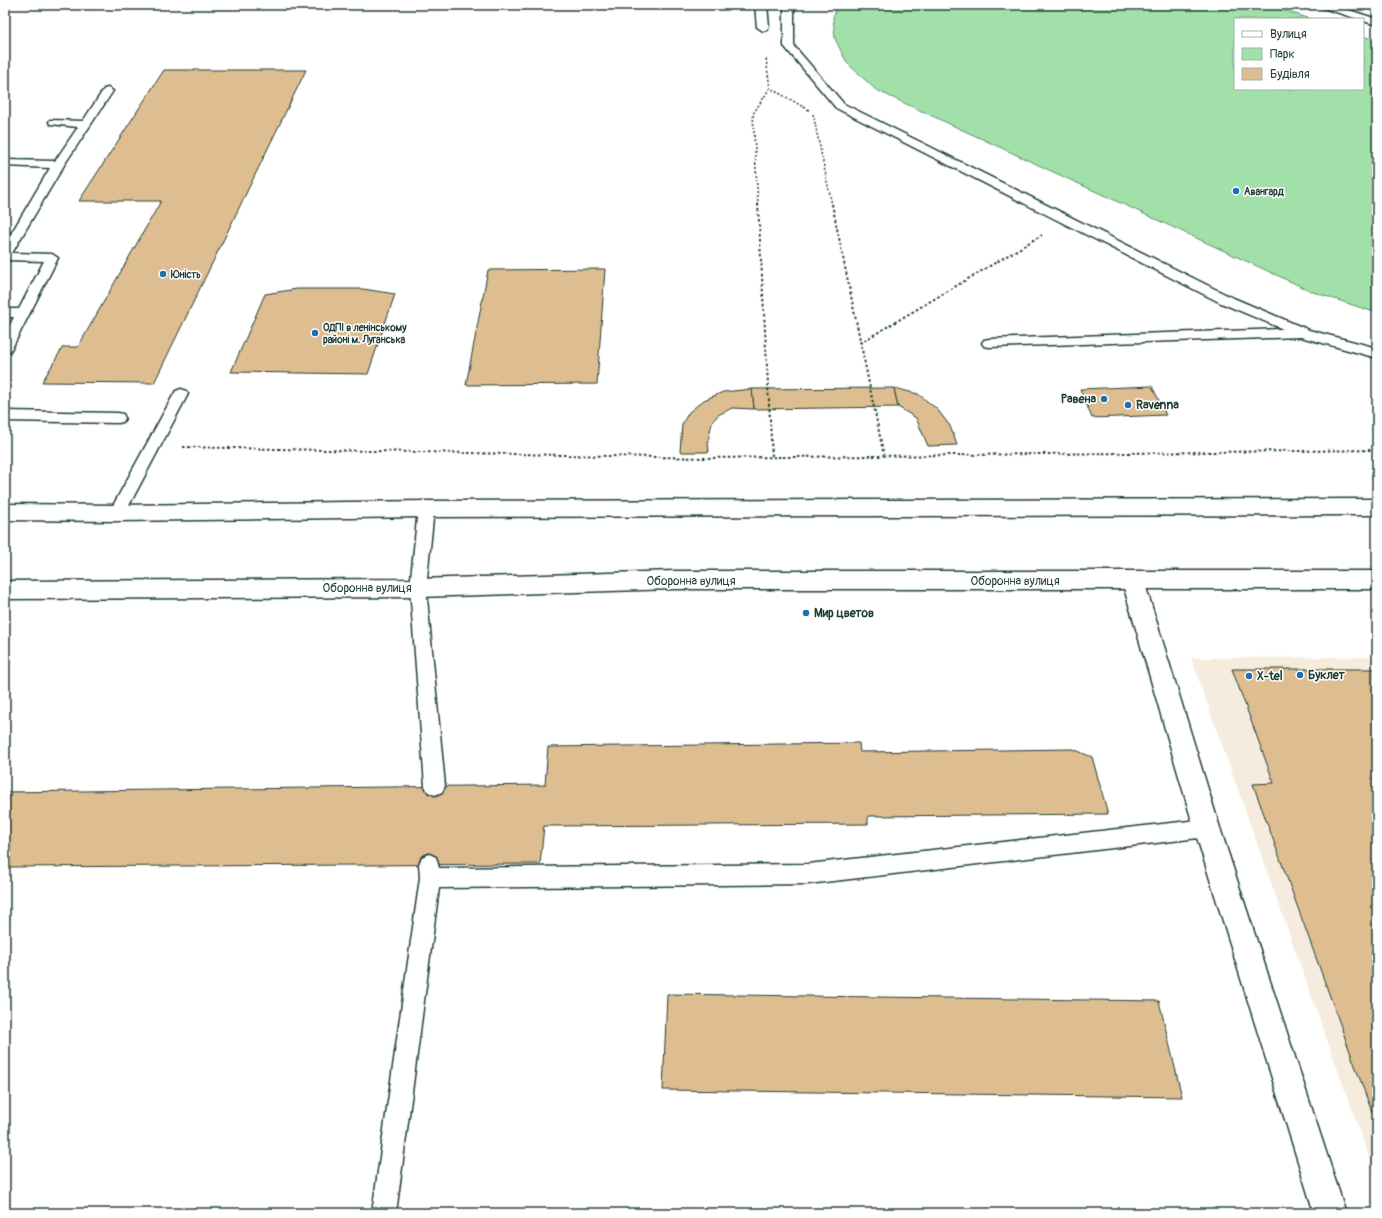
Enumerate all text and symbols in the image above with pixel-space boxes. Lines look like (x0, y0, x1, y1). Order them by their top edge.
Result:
legend (1234, 18, 1364, 90)
text: Вулиця (1270, 27, 1307, 42)
text: Парк (1270, 47, 1295, 62)
text: Будівля (1270, 67, 1310, 82)
marker: Авангард (1231, 186, 1241, 196)
place label: Авангард (1244, 186, 1285, 198)
marker: Юність (158, 269, 168, 279)
place label: Юність (170, 269, 201, 281)
place label: ОДПІ в ленінському районі м. Луганська (323, 322, 407, 346)
marker: ОДПІ в ленінському районі м. Луганська (310, 328, 320, 338)
place label: Равена (1061, 392, 1096, 407)
marker: Равена (1099, 394, 1109, 404)
place label: Ravenna (1136, 398, 1179, 413)
marker: Ravenna (1123, 400, 1133, 410)
street label: Оборонна вулиця (646, 574, 736, 589)
street label: Оборонна вулиця (970, 574, 1060, 589)
street label: Оборонна вулиця (322, 581, 412, 596)
place label: Мир цветов (814, 606, 874, 621)
marker: Мир цветов (801, 608, 811, 618)
place label: Буклет (1308, 668, 1346, 683)
place label: X-tel (1257, 669, 1283, 684)
marker: Буклет (1295, 670, 1305, 680)
marker: X-tel (1244, 671, 1254, 681)

